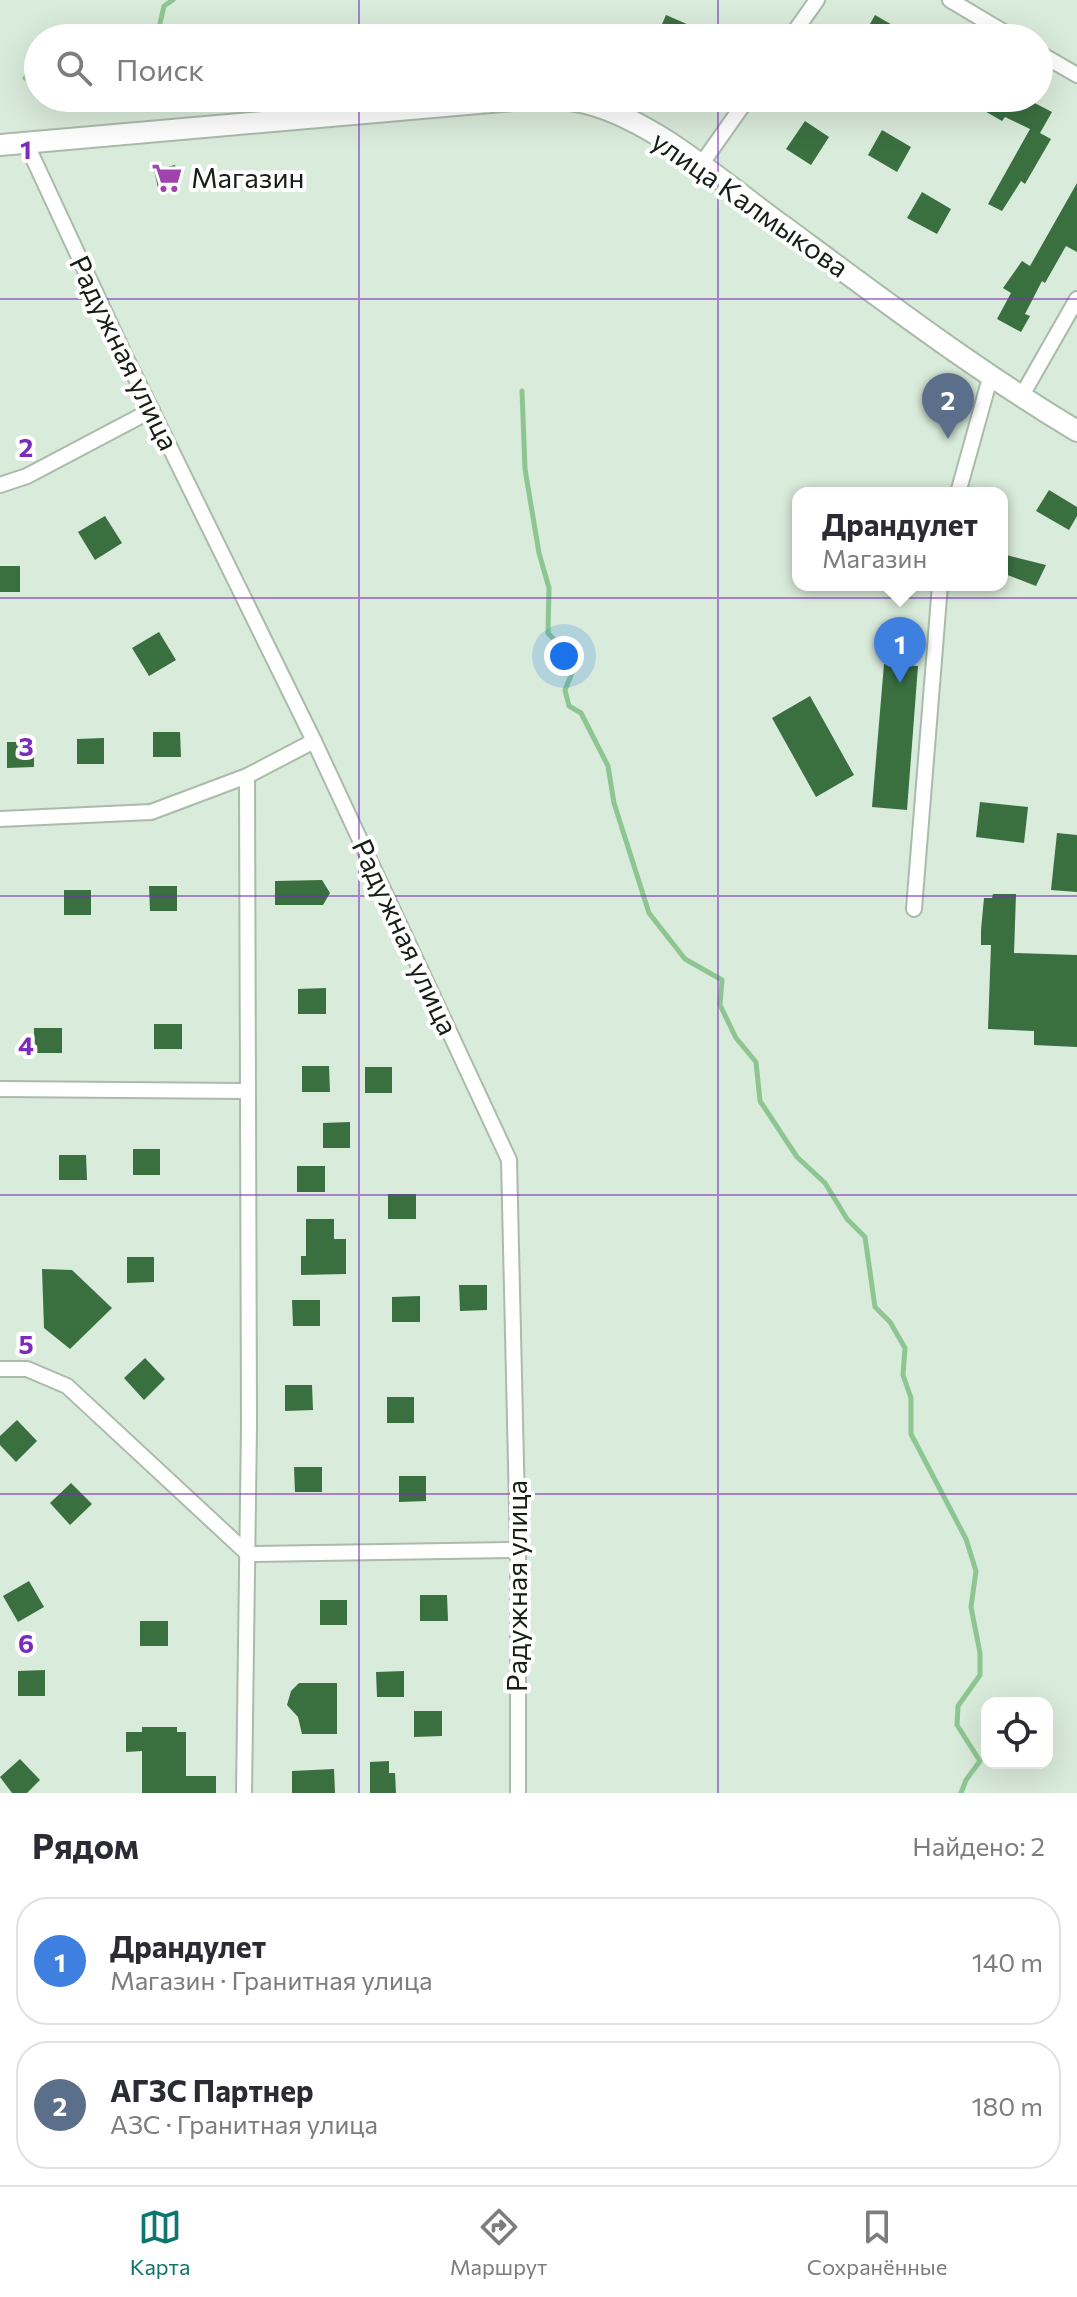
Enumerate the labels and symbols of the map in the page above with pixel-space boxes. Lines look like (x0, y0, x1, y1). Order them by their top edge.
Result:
street label: улица Калмыкова (646, 123, 855, 284)
text: 1 (20, 133, 32, 164)
place label: Магазин (191, 160, 304, 194)
supermarket icon: Магазин (150, 161, 184, 195)
street label: Радужная улица (63, 250, 187, 455)
pin: 2 (922, 373, 974, 439)
text: 2 (19, 431, 33, 462)
pin: 1 (874, 617, 926, 683)
your location (544, 636, 584, 676)
text: 3 (18, 730, 34, 761)
street label: Радужная улица (346, 833, 466, 1040)
text: 4 (18, 1029, 34, 1060)
text: 5 (18, 1328, 34, 1359)
street label: Радужная улица (499, 1480, 533, 1692)
text: 6 (18, 1627, 34, 1658)

